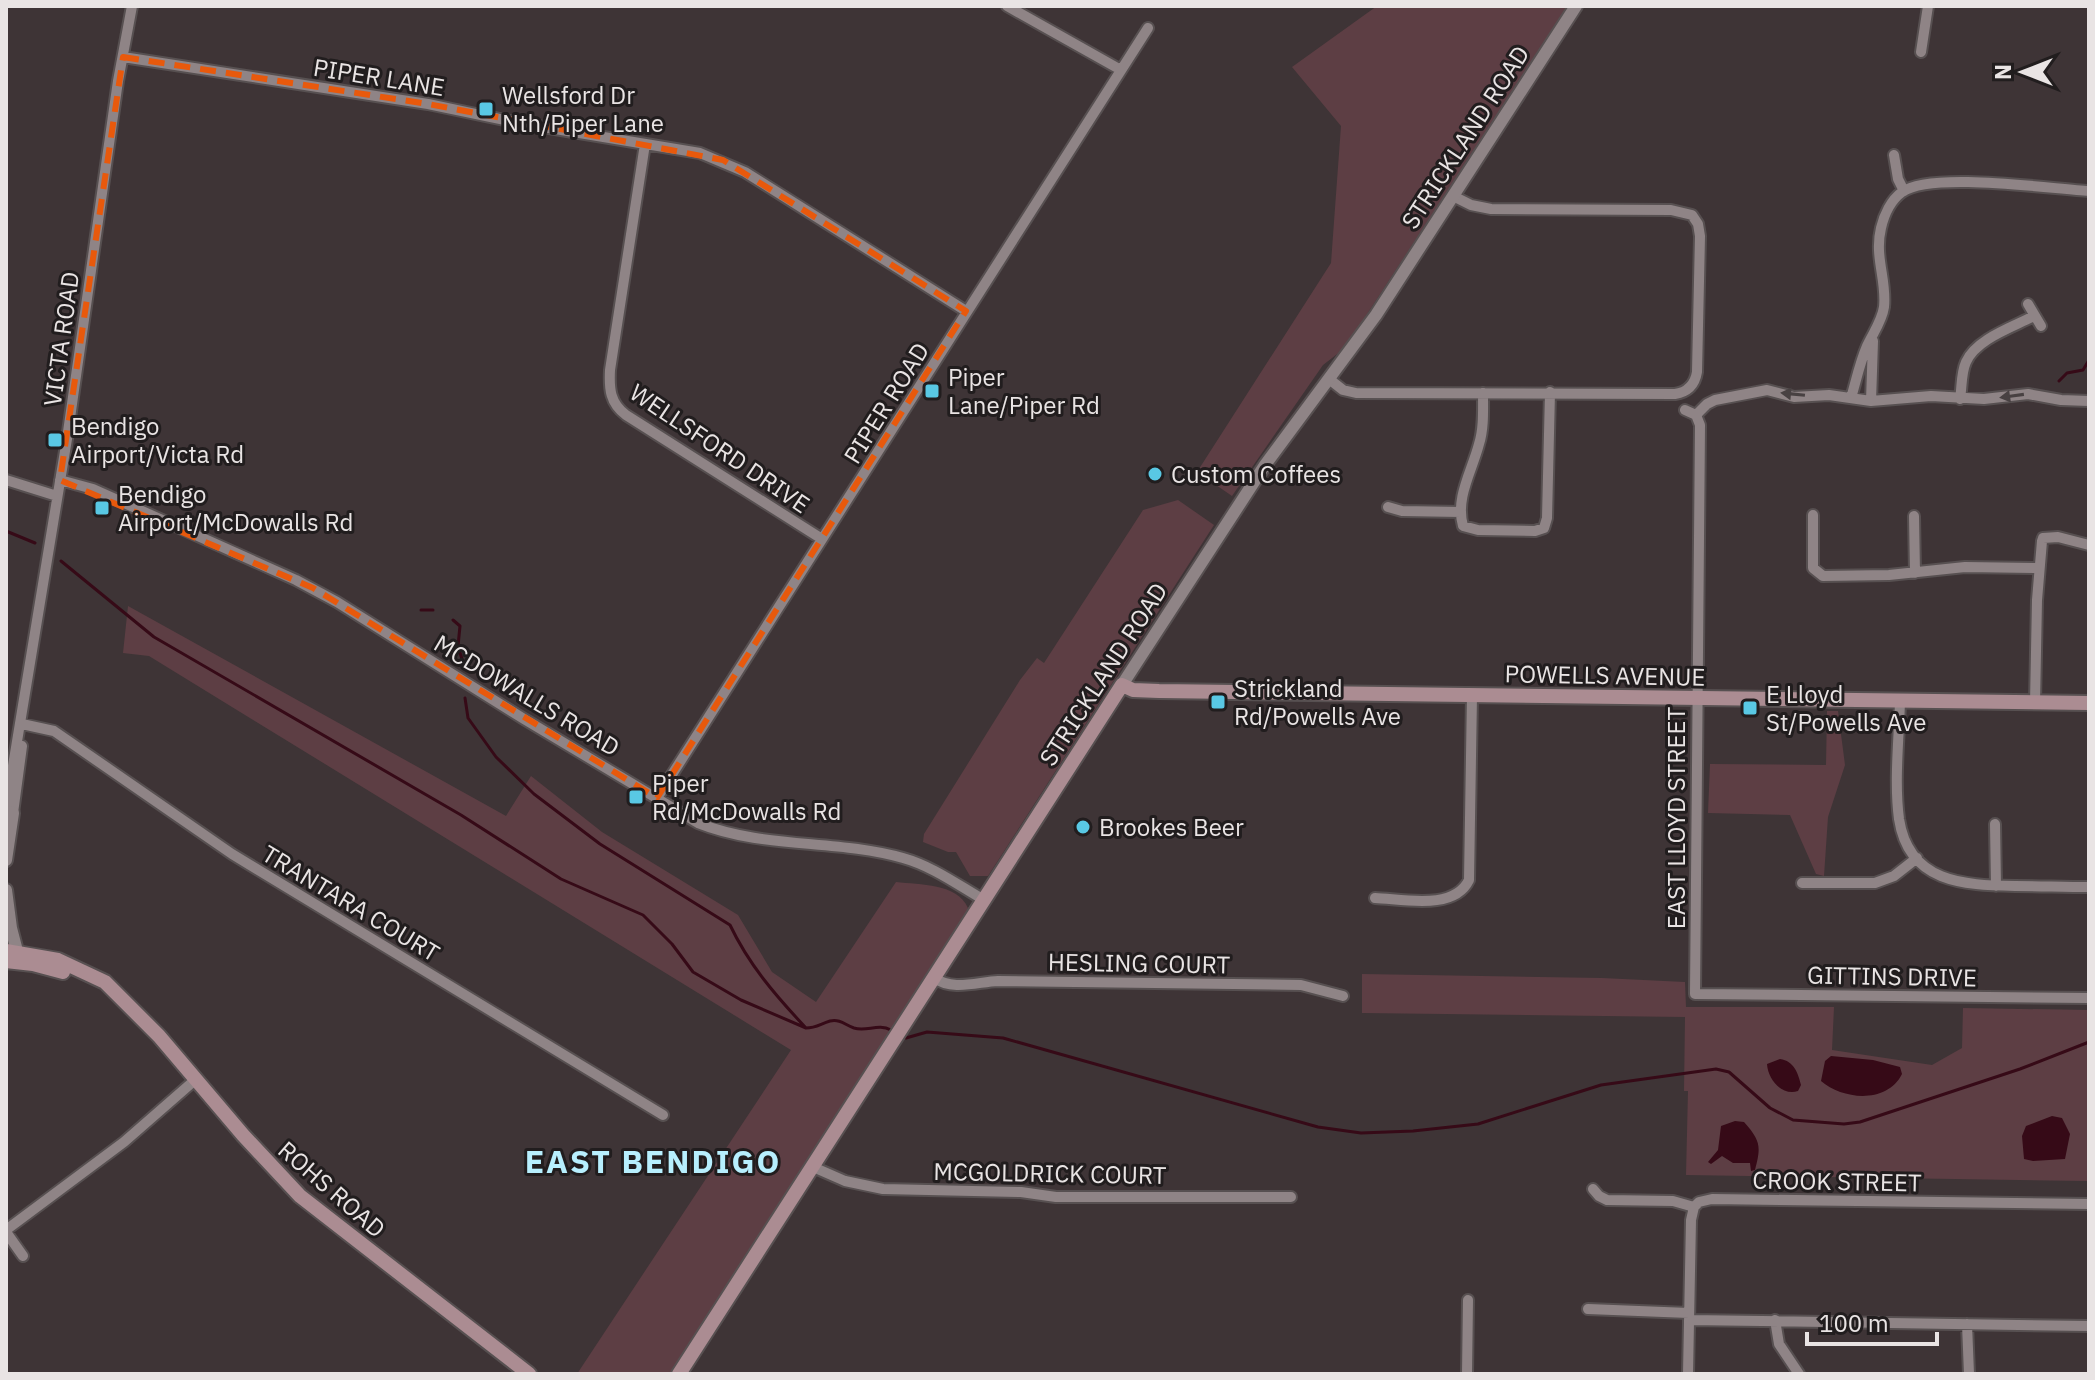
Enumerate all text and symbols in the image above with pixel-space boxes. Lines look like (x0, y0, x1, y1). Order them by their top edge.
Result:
north arrow (1983, 32, 2063, 112)
street label: STRICKLAND ROAD (1394, 39, 1536, 235)
street label: PIPER LANE (311, 51, 447, 103)
text: N (1988, 64, 2017, 80)
place label: Wellsford Dr Nth/Piper Lane (502, 79, 664, 139)
marker: Wellsford Dr Nth/Piper Lane (477, 100, 495, 118)
street label: VICTA ROAD (36, 270, 86, 408)
street label: PIPER ROAD (836, 336, 936, 470)
place label: Piper Lane/Piper Rd (948, 361, 1100, 421)
street label: WELLSFORD DRIVE (624, 376, 816, 520)
marker: Piper Lane/Piper Rd (923, 382, 941, 400)
one-way arrow (1781, 388, 1806, 401)
one-way arrow (1999, 390, 2024, 403)
place label: Bendigo Airport/Victa Rd (71, 410, 244, 470)
marker: Bendigo Airport/Victa Rd (46, 431, 64, 449)
place label: Custom Coffees (1171, 458, 1341, 490)
marker: Custom Coffees (1146, 465, 1164, 483)
place label: Bendigo Airport/McDowalls Rd (118, 478, 353, 538)
marker: Bendigo Airport/McDowalls Rd (93, 499, 111, 517)
street label: STRICKLAND ROAD (1032, 576, 1174, 772)
street label: MCDOWALLS ROAD (428, 627, 626, 763)
street label: POWELLS AVENUE (1504, 657, 1706, 693)
place label: Strickland Rd/Powells Ave (1234, 672, 1401, 732)
place label: E Lloyd St/Powells Ave (1766, 678, 1926, 738)
marker: Strickland Rd/Powells Ave (1209, 693, 1227, 711)
marker: E Lloyd St/Powells Ave (1741, 699, 1759, 717)
street label: EAST LLOYD STREET (1660, 707, 1692, 929)
place label: Piper Rd/McDowalls Rd (652, 767, 841, 827)
marker: Piper Rd/McDowalls Rd (627, 788, 645, 806)
place label: Brookes Beer (1099, 811, 1244, 843)
marker: Brookes Beer (1074, 818, 1092, 836)
street label: TRANTARA COURT (256, 837, 446, 969)
street label: HESLING COURT (1048, 945, 1231, 981)
street label: GITTINS DRIVE (1807, 959, 1977, 993)
street label: ROHS ROAD (272, 1134, 392, 1244)
district label: EAST BENDIGO (525, 1140, 781, 1182)
street label: MCGOLDRICK COURT (933, 1155, 1167, 1191)
street label: CROOK STREET (1752, 1164, 1922, 1198)
scale bar (1807, 1296, 1937, 1346)
text: 100 m (1819, 1307, 1889, 1339)

